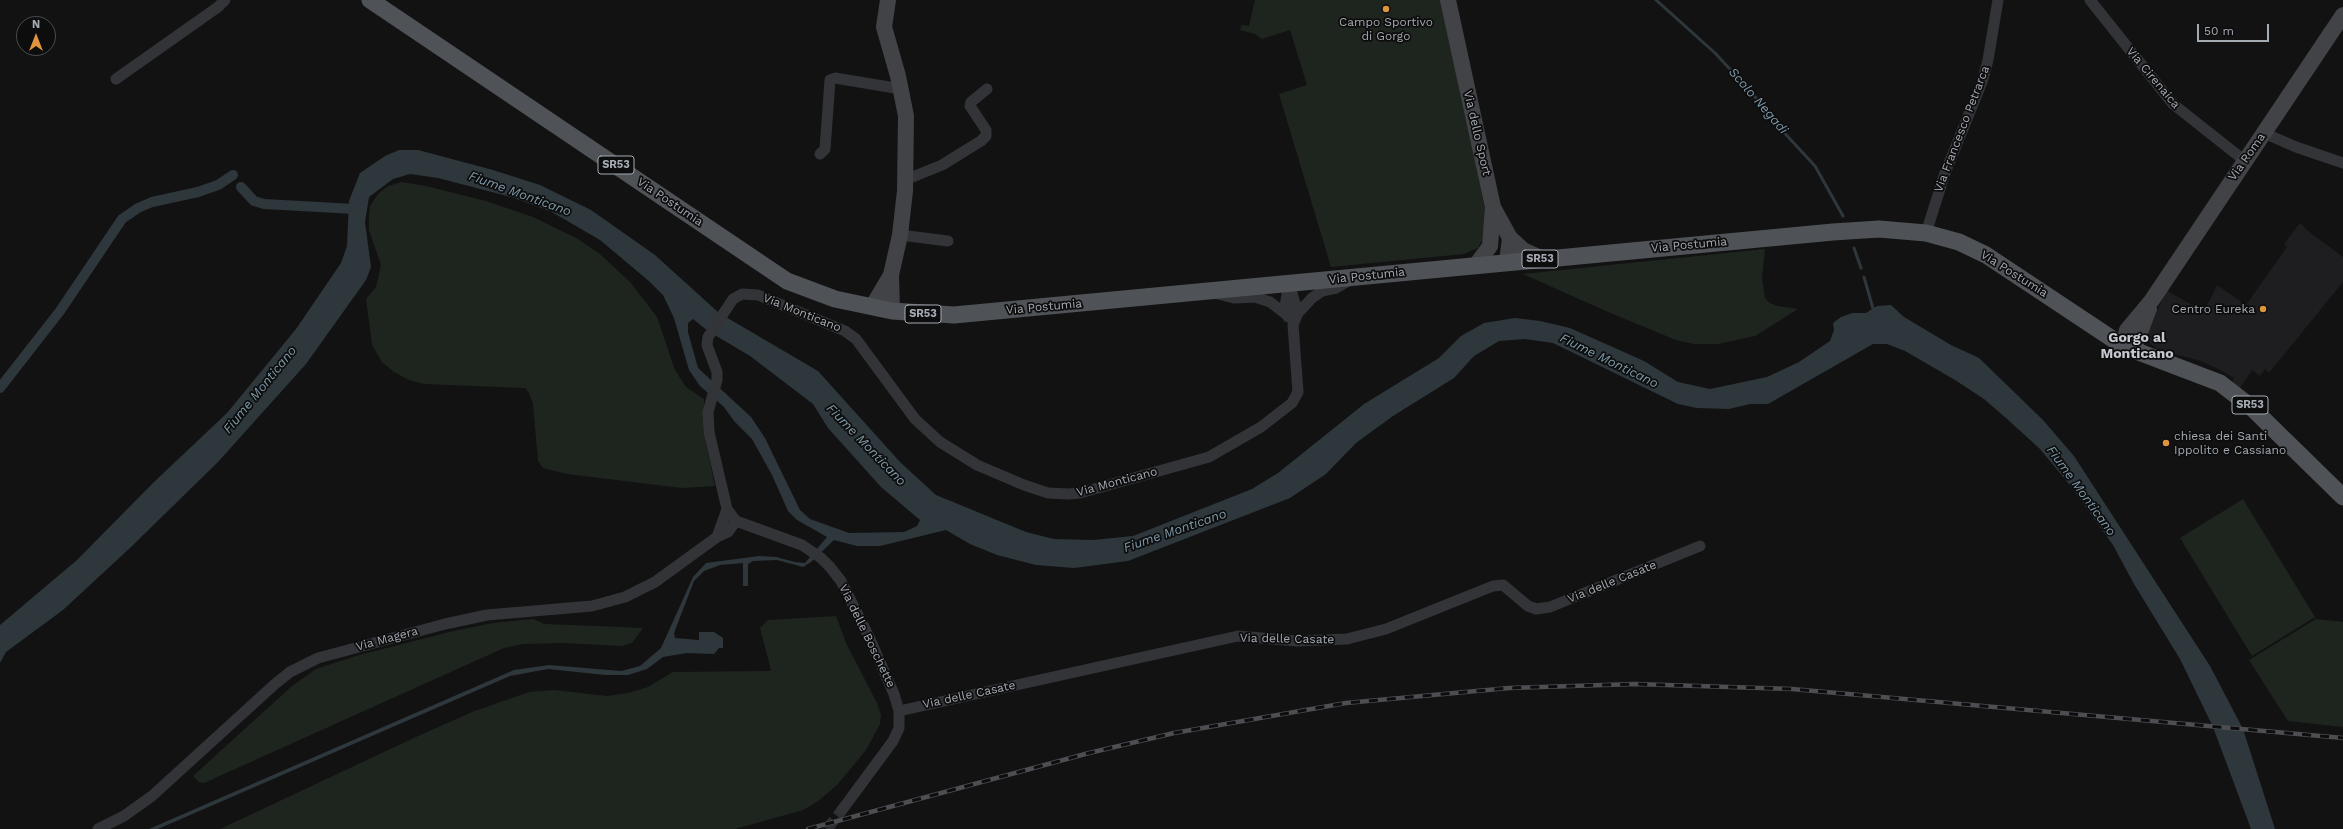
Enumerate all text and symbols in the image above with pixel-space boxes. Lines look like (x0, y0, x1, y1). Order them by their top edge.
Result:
marker: Campo Sportivo di Gorgo (1381, 4, 1391, 14)
place label: Campo Sportivo di Gorgo (1339, 15, 1433, 43)
north arrow (16, 16, 56, 56)
scale bar (2199, 16, 2271, 42)
text: N (32, 18, 40, 31)
text: 50 m (2204, 24, 2234, 38)
street label: Via Cirenaica (2123, 44, 2183, 112)
street label: Via Francesco Petrarca (1931, 64, 1993, 194)
water label: Scolo Negadi (1725, 65, 1791, 137)
street label: Via dello Sport (1460, 89, 1494, 177)
street label: Via Roma (2225, 130, 2269, 184)
road number: SR53 (598, 156, 634, 174)
water label: Fiume Monticano (467, 168, 573, 220)
street label: Via Postumia (634, 175, 706, 229)
street label: Via Postumia (1650, 234, 1728, 256)
street label: Via Postumia (1978, 248, 2050, 300)
road number: SR53 (1522, 250, 1558, 268)
street label: Via Postumia (1328, 265, 1406, 287)
street label: Via Monticano (761, 291, 843, 335)
street label: Via Postumia (1005, 296, 1083, 318)
place label: Centro Eureka (2171, 302, 2255, 316)
marker: Centro Eureka (2258, 304, 2268, 314)
road number: SR53 (905, 305, 941, 323)
water label: Fiume Monticano (1557, 330, 1661, 392)
district label: Gorgo al Monticano (2100, 330, 2174, 362)
water label: Fiume Monticano (220, 343, 300, 437)
road number: SR53 (2232, 396, 2268, 414)
water label: Fiume Monticano (823, 401, 909, 489)
place label: chiesa dei Santi Ippolito e Cassiano (2174, 429, 2286, 457)
marker: chiesa dei Santi Ippolito e Cassiano (2161, 438, 2171, 448)
water label: Fiume Monticano (2043, 443, 2119, 539)
street label: Via Monticano (1075, 464, 1159, 500)
water label: Fiume Monticano (1121, 506, 1229, 556)
street label: Via delle Casate (1565, 558, 1659, 606)
street label: Via delle Boschette (836, 582, 898, 690)
street label: Via Magera (354, 624, 420, 654)
street label: Via delle Casate (1240, 631, 1334, 647)
street label: Via delle Casate (921, 678, 1017, 712)

